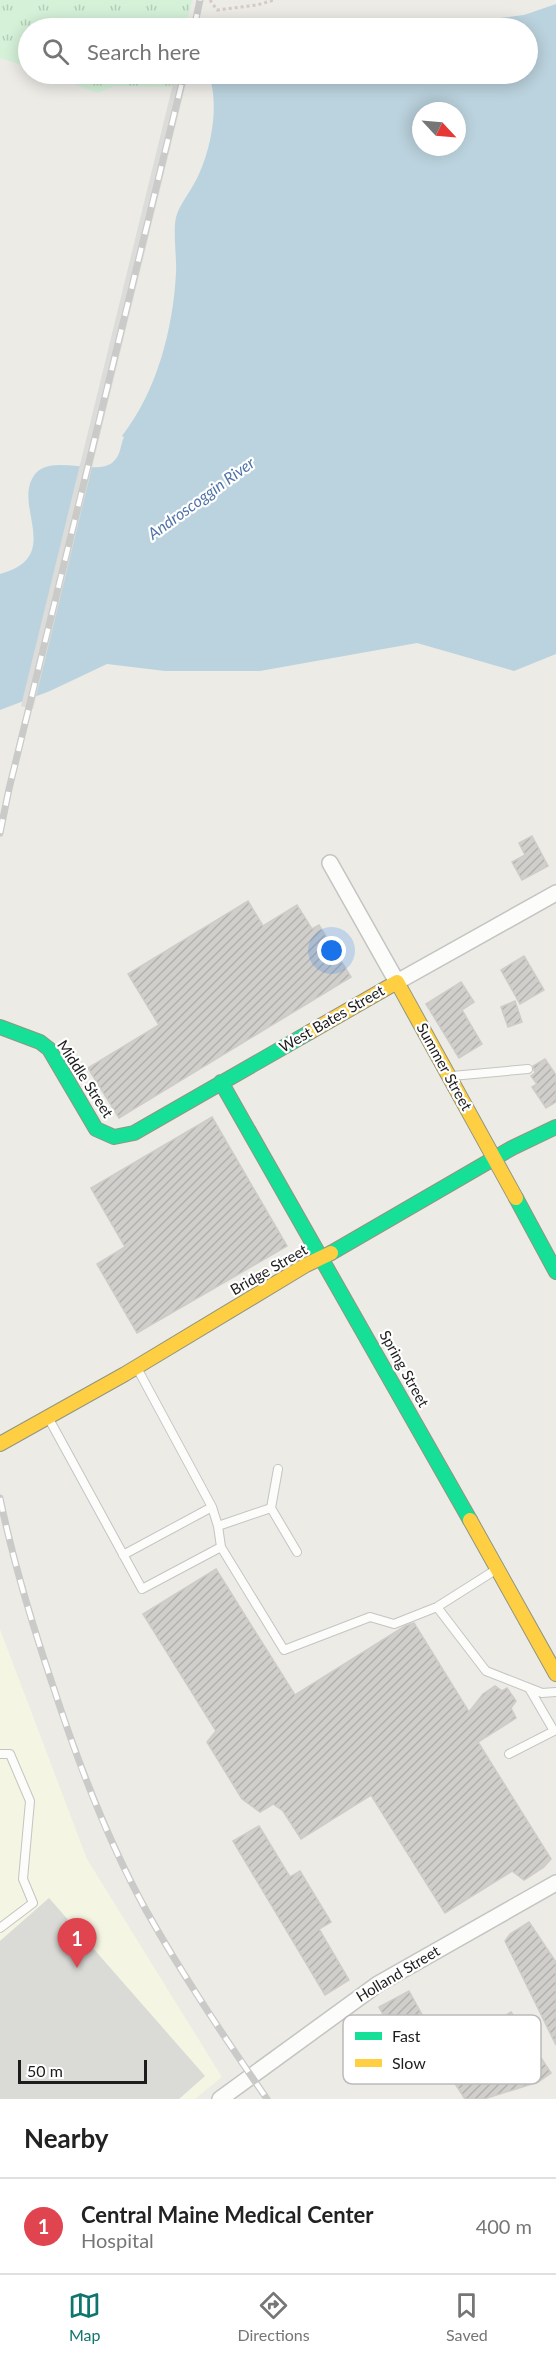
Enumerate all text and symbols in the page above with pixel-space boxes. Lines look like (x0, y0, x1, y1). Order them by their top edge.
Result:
search box (18, 18, 538, 84)
icon: search (39, 35, 72, 68)
text: Search here (87, 38, 200, 65)
north arrow (412, 102, 466, 156)
water label: Androscoggin River (143, 452, 258, 543)
your location (317, 936, 346, 965)
street label: West Bates Street (276, 980, 388, 1056)
street label: Summer Street (413, 1020, 477, 1114)
street label: Middle Street (54, 1036, 118, 1121)
street label: Bridge Street (227, 1240, 311, 1298)
street label: Spring Street (376, 1327, 434, 1411)
pin: 1 (58, 1918, 97, 1968)
street label: Holland Street (352, 1941, 443, 2005)
legend (343, 2015, 541, 2084)
text: Fast (392, 2026, 421, 2045)
text: Slow (392, 2053, 426, 2072)
scale bar (18, 2057, 147, 2084)
text: 50 m (27, 2061, 63, 2080)
text: Nearby (24, 2122, 109, 2154)
text: Central Maine Medical Center (81, 2201, 374, 2228)
text: 1 (38, 2214, 49, 2238)
text: 400 m (476, 2214, 532, 2238)
text: Hospital (81, 2228, 154, 2252)
tab: Map (68, 2289, 101, 2344)
tab: Directions (237, 2289, 310, 2344)
tab: Saved (446, 2289, 488, 2344)

